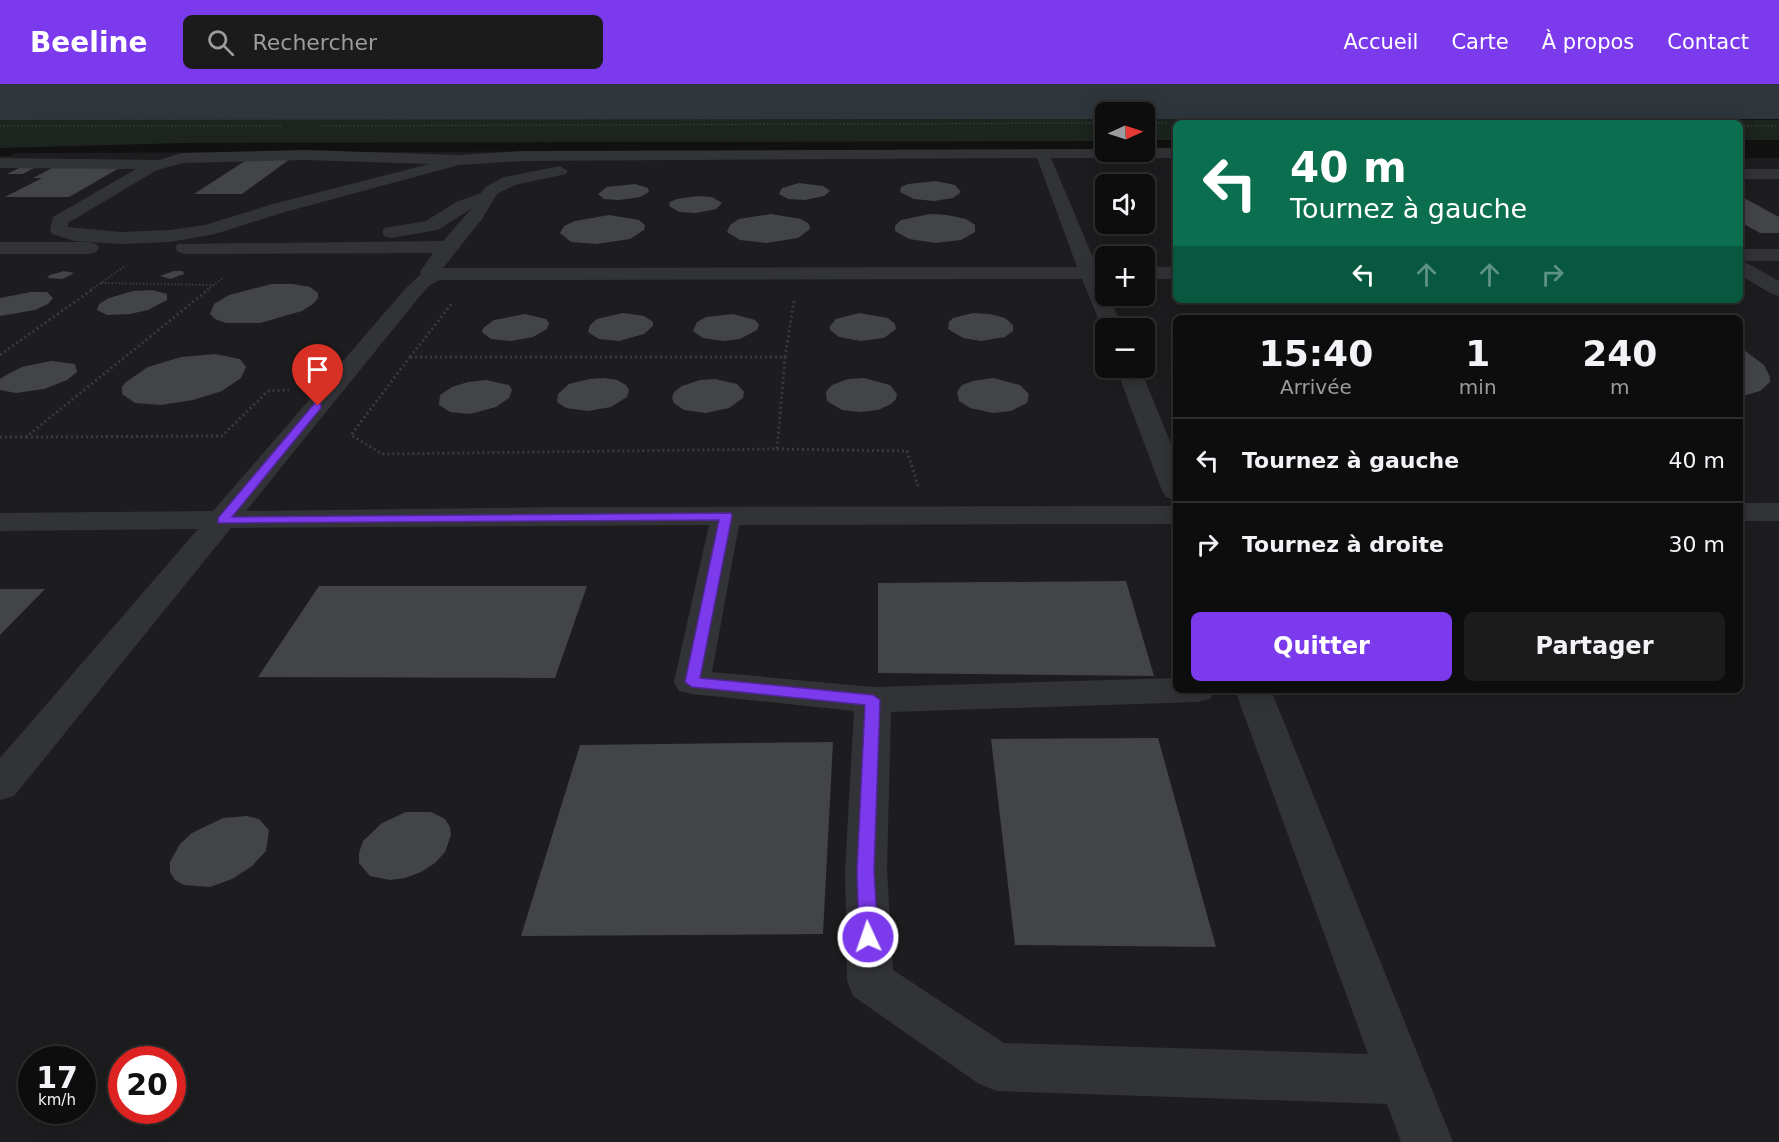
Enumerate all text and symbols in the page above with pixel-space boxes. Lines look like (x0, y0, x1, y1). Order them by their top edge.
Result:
search box (183, 15, 603, 69)
text: Beeline (30, 26, 147, 59)
icon: search (204, 26, 237, 59)
text: Rechercher (252, 30, 377, 55)
text: Accueil (1343, 30, 1418, 54)
text: Carte (1451, 30, 1509, 54)
text: À propos (1542, 30, 1634, 54)
text: Contact (1667, 30, 1749, 54)
north arrow (1095, 102, 1155, 162)
map controls (1095, 102, 1155, 378)
text: 40 m (1290, 143, 1407, 192)
icon: left (1191, 144, 1269, 222)
button: sound (1095, 174, 1155, 234)
text: Tournez à gauche (1290, 193, 1527, 224)
button: + (1095, 246, 1155, 306)
icon: left (1347, 258, 1380, 291)
icon: ahead (1410, 258, 1443, 291)
icon: ahead (1473, 258, 1506, 291)
icon: right (1536, 258, 1569, 291)
button: − (1095, 318, 1155, 378)
text: 15:40 (1259, 333, 1373, 374)
text: 1 (1465, 333, 1490, 374)
text: 240 (1582, 333, 1657, 374)
pin (292, 344, 343, 406)
icon: arrive (301, 353, 334, 386)
text: Arrivée (1280, 375, 1352, 399)
text: min (1459, 375, 1497, 399)
text: m (1610, 375, 1630, 399)
icon: left (1191, 444, 1224, 477)
text: Tournez à gauche (1242, 448, 1459, 473)
text: 40 m (1669, 448, 1725, 473)
icon: right (1191, 528, 1224, 561)
text: Tournez à droite (1242, 532, 1444, 557)
text: 30 m (1669, 532, 1725, 557)
button: Quitter (1191, 612, 1452, 681)
button: Partager (1464, 612, 1725, 681)
position arrow (836, 905, 900, 969)
speed limit sign: 20 (108, 1046, 186, 1124)
text: 17 (36, 1060, 78, 1095)
text: km/h (38, 1091, 76, 1109)

